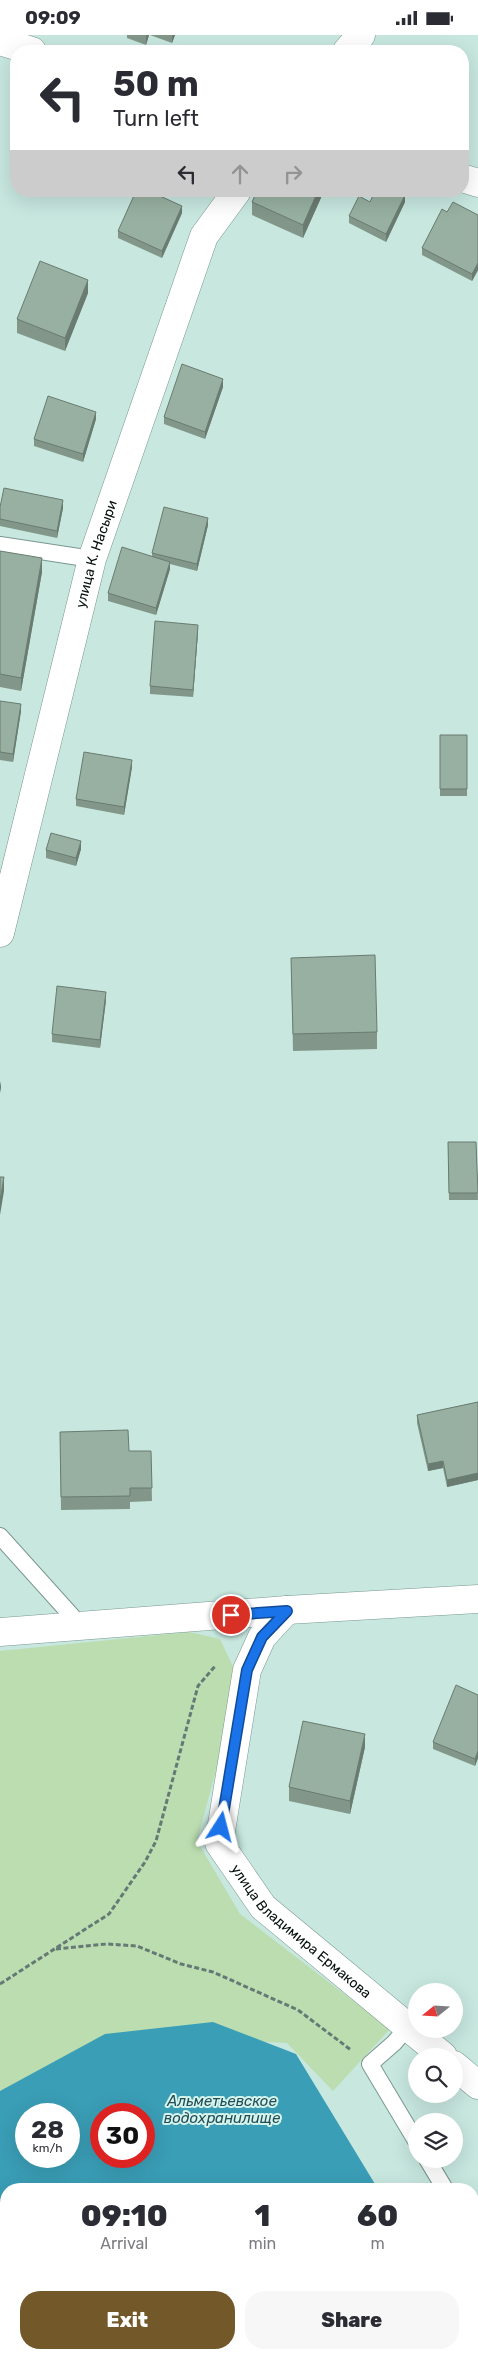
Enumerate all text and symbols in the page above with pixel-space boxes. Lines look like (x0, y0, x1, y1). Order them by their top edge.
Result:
text: 09:09 (25, 6, 81, 29)
text: 50 m (113, 63, 199, 105)
icon: left (30, 65, 95, 130)
text: Turn left (113, 105, 199, 132)
icon: left (173, 160, 201, 188)
icon: ahead (226, 160, 254, 188)
icon: right (279, 160, 307, 188)
street label: улица К. Насыри (72, 498, 121, 610)
pin (210, 1594, 252, 1636)
icon: arrive (217, 1601, 245, 1629)
position arrow (194, 1800, 246, 1852)
street label: улица Владимира Ермакова (227, 1861, 375, 2002)
north arrow (408, 1983, 462, 2037)
map controls (408, 1983, 463, 2168)
button: search (408, 2048, 463, 2103)
water label: Альметьевское водохранилище (164, 2092, 281, 2127)
speed limit sign: 30 (90, 2103, 155, 2168)
button: layers (408, 2113, 463, 2168)
text: 28 (31, 2115, 64, 2144)
text: km/h (33, 2141, 62, 2155)
text: 09:10 (81, 2198, 168, 2234)
text: 1 (254, 2198, 270, 2234)
text: 60 (357, 2198, 398, 2234)
text: Arrival (100, 2234, 148, 2253)
text: min (248, 2234, 276, 2253)
text: m (371, 2234, 385, 2253)
button: Exit (20, 2291, 235, 2349)
button: Share (245, 2291, 459, 2349)

